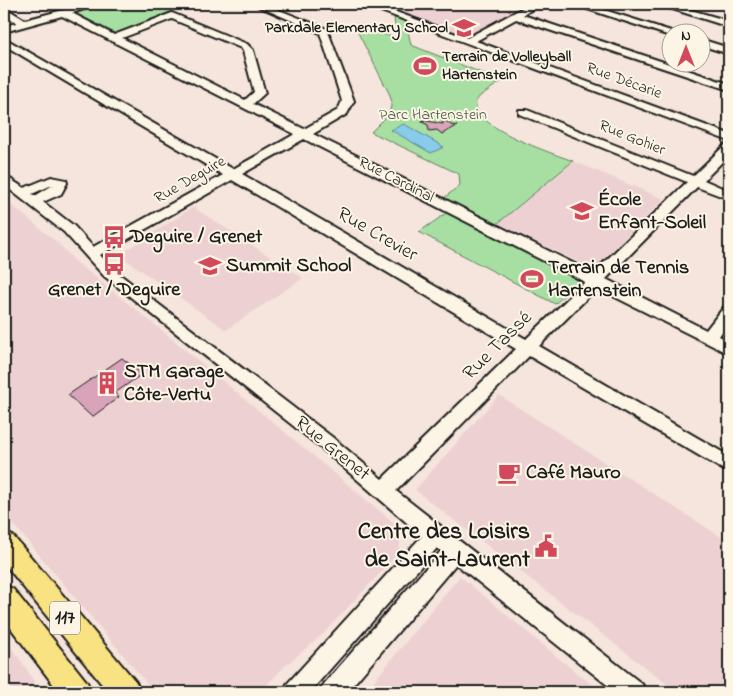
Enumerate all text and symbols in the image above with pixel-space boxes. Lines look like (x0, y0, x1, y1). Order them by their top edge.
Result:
school or university icon: Parkdale Elementary School (451, 15, 477, 41)
place label: Parkdale Elementary School (265, 16, 448, 41)
north arrow (660, 22, 710, 72)
text: N (681, 26, 691, 47)
place label: Terrain de Volleyball Hartenstein (442, 45, 571, 87)
sports icon: Terrain de Volleyball Hartenstein (412, 53, 438, 79)
street label: Rue Décarie (583, 56, 666, 106)
park label: Parc Hartenstein (379, 103, 487, 127)
street label: Rue Gohier (595, 114, 669, 162)
street label: Rue Deguire (150, 149, 231, 210)
street label: Rue Cardinal (354, 151, 439, 210)
place label: École Enfant-Soleil (598, 186, 706, 238)
school or university icon: École Enfant-Soleil (569, 198, 595, 224)
street label: Rue Crevier (331, 200, 423, 270)
place label: Deguire / Grenet (129, 223, 262, 253)
bus stop icon: Deguire / Grenet (101, 224, 127, 250)
bus stop icon: Grenet / Deguire (101, 251, 127, 277)
place label: Summit School (226, 252, 351, 281)
school or university icon: Summit School (197, 253, 223, 279)
place label: Terrain de Tennis Hartenstein (548, 254, 689, 306)
sports icon: Terrain de Tennis Hartenstein (519, 266, 545, 292)
place label: Grenet / Deguire (48, 276, 181, 306)
street label: Rue Tassé (457, 305, 539, 387)
place label: STM Garage Côte-Vertu (124, 358, 225, 410)
building icon: STM Garage Côte-Vertu (94, 370, 120, 396)
street label: Rue Grenet (288, 410, 376, 489)
place label: Café Mauro (526, 459, 621, 488)
cafe icon: Café Mauro (496, 460, 522, 486)
place label: Centre des Loisirs de Saint-Laurent (358, 515, 531, 578)
public building icon: Centre des Loisirs de Saint-Laurent (533, 533, 559, 559)
road number: 117 (50, 602, 80, 634)

